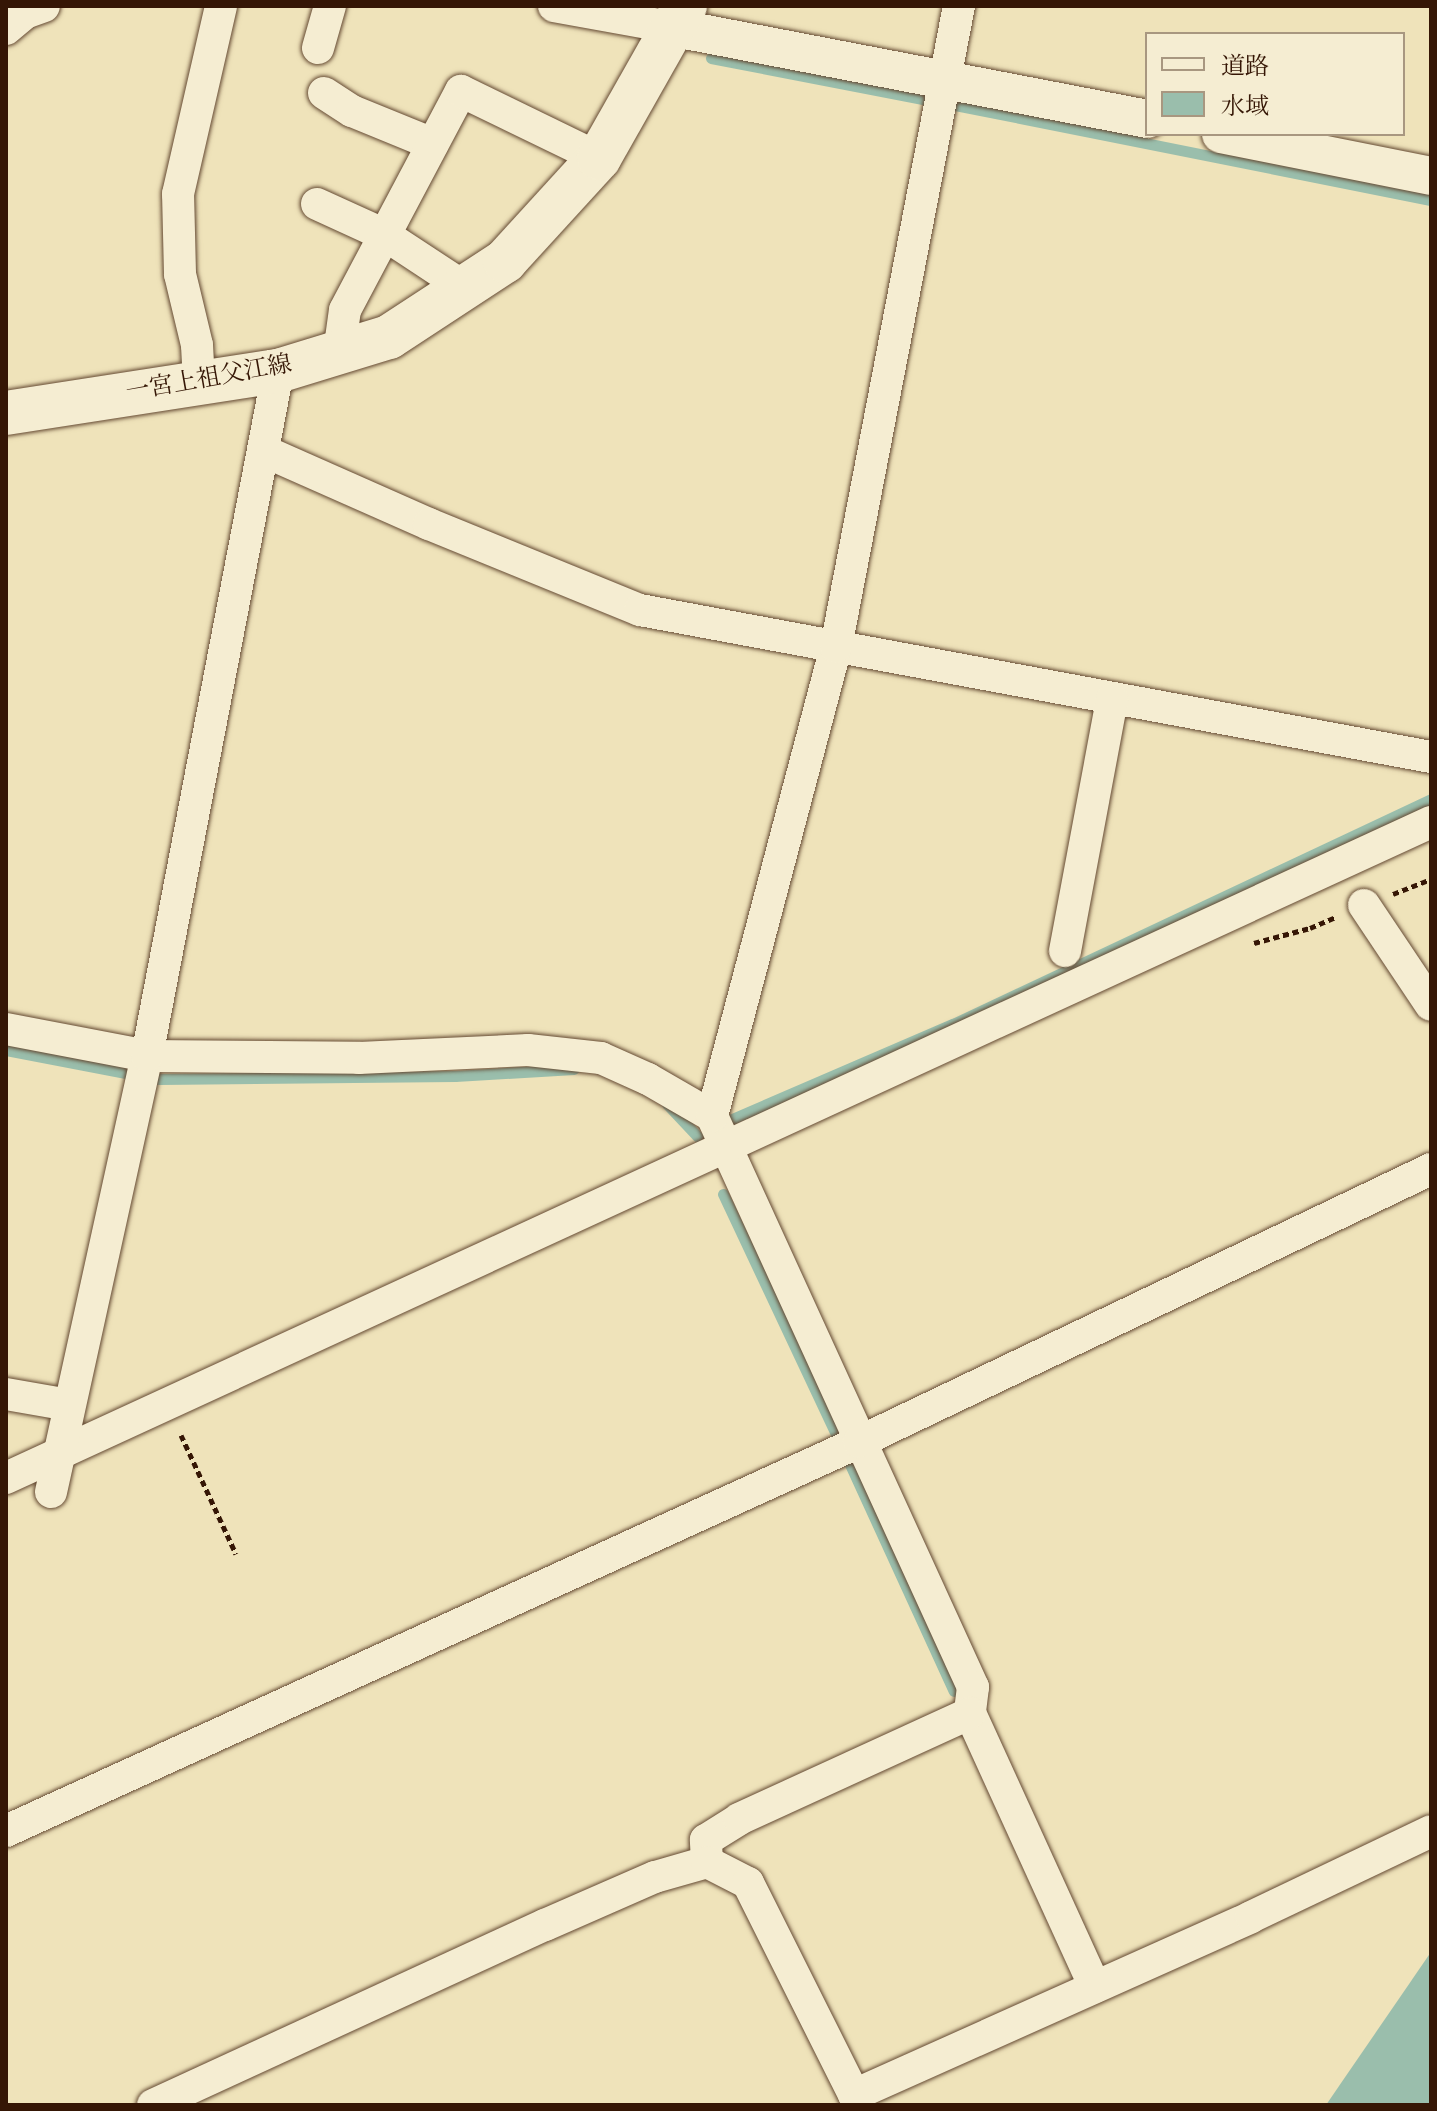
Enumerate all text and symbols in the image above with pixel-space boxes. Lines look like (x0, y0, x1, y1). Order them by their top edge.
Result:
legend (1145, 32, 1405, 136)
text: 道路 (1221, 56, 1269, 80)
text: 水域 (1221, 96, 1269, 120)
street label: 一宮上祖父江線 (124, 351, 294, 409)

